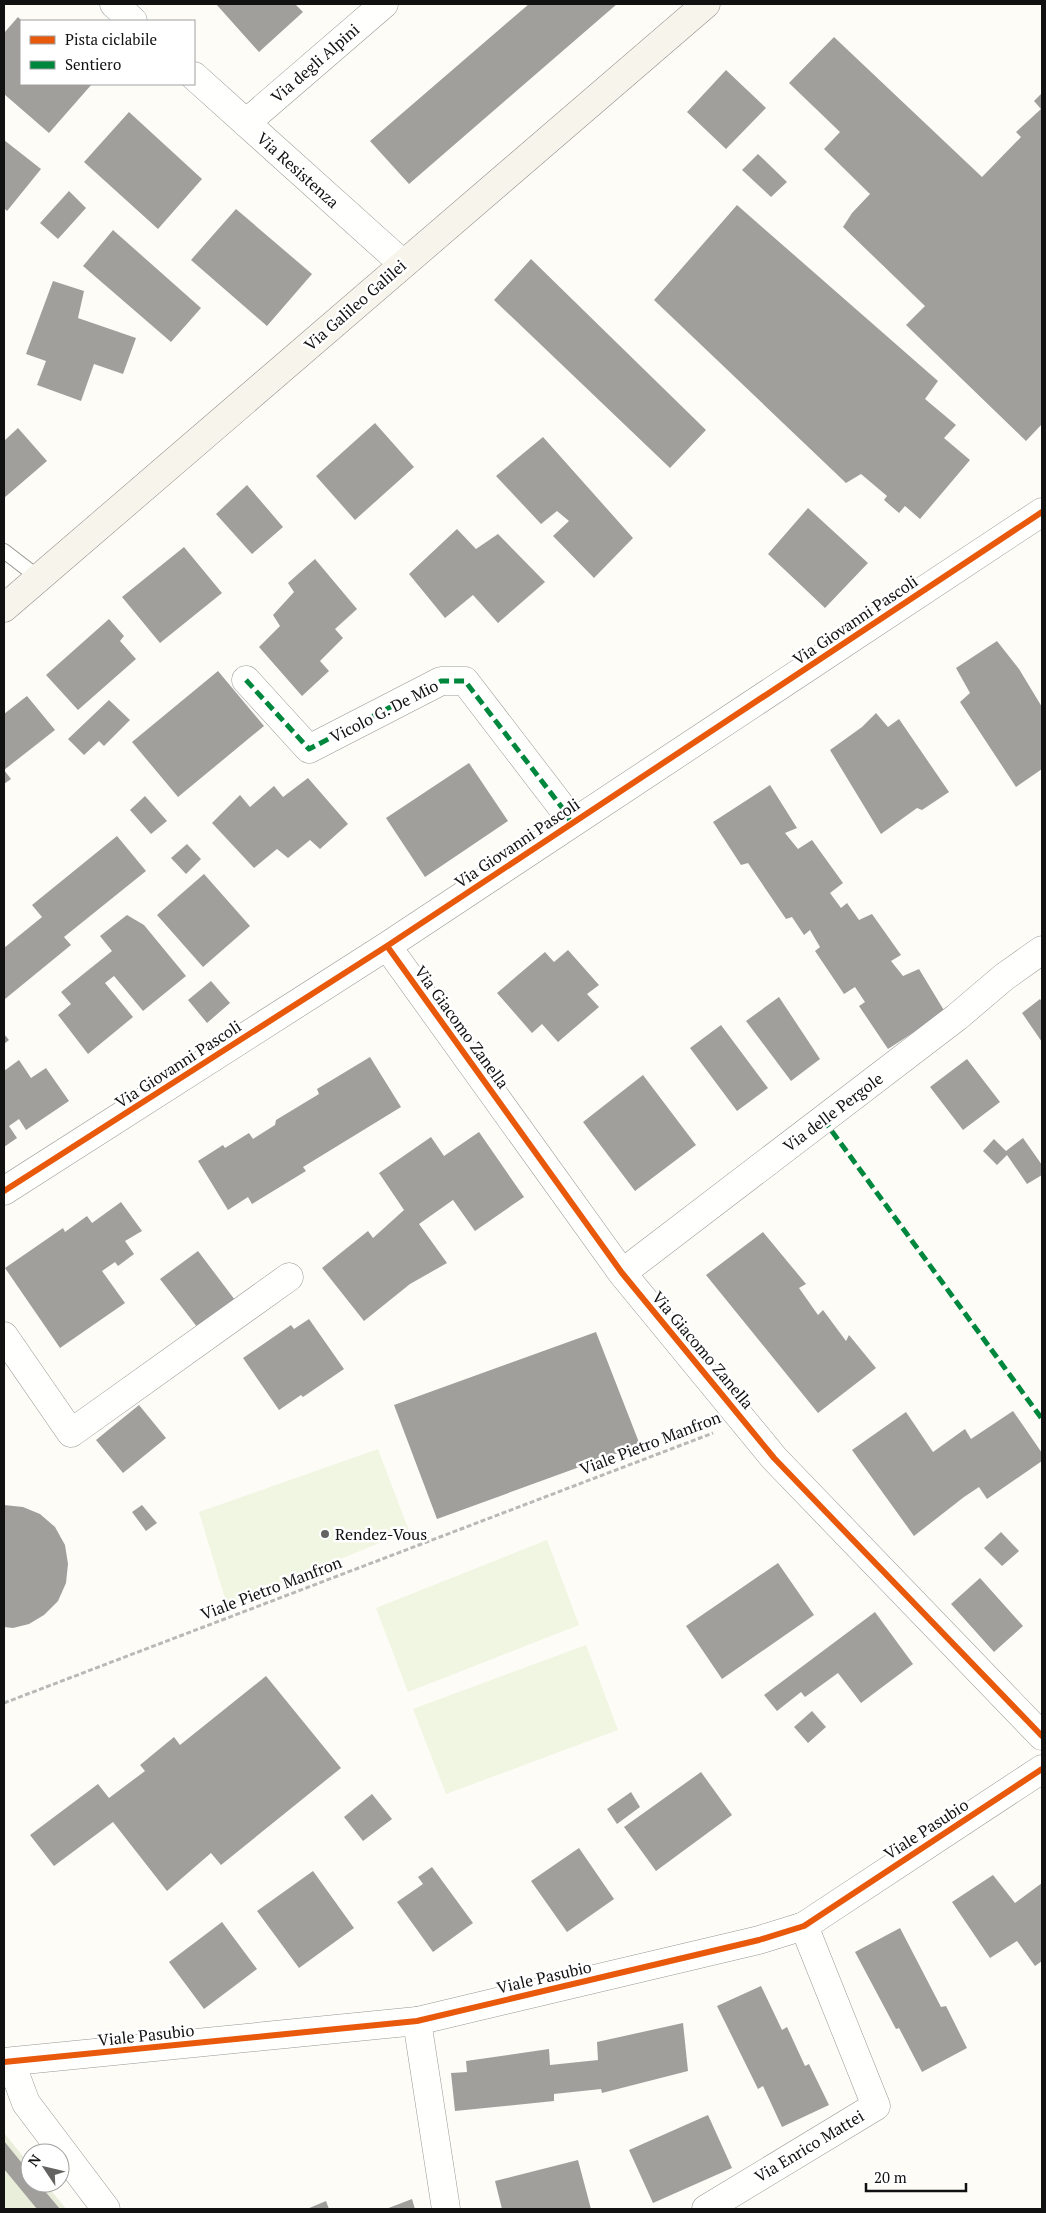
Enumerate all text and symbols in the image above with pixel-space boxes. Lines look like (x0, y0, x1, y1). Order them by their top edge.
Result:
street label: Via degli Alpini (266, 18, 364, 107)
legend (20, 20, 195, 85)
text: Pista ciclabile (65, 29, 157, 49)
text: Sentiero (65, 54, 121, 74)
street label: Via Resistenza (252, 127, 344, 213)
street label: Via Galileo Galilei (299, 254, 411, 355)
street label: Via Giovanni Pascoli (788, 570, 922, 670)
street label: Vicolo G. De Mio (326, 674, 442, 748)
street label: Via Giovanni Pascoli (450, 793, 584, 893)
street label: Via Giacomo Zanella (410, 961, 514, 1093)
street label: Via Giovanni Pascoli (111, 1015, 245, 1113)
street label: Via delle Pergole (779, 1067, 887, 1157)
street label: Via Giacomo Zanella (647, 1287, 759, 1413)
street label: Viale Pietro Manfron (576, 1406, 724, 1480)
place label: Rendez-Vous (335, 1523, 427, 1545)
marker: Rendez-Vous (319, 1528, 331, 1540)
street label: Viale Pietro Manfron (197, 1551, 345, 1625)
street label: Viale Pasubio (879, 1793, 973, 1865)
street label: Viale Pasubio (494, 1955, 594, 1999)
street label: Viale Pasubio (97, 2019, 195, 2051)
street label: Via Enrico Mattei (750, 2105, 868, 2187)
north arrow (20, 2143, 70, 2193)
text: N (23, 2150, 45, 2170)
scale bar (866, 2160, 966, 2192)
text: 20 m (874, 2167, 907, 2187)

